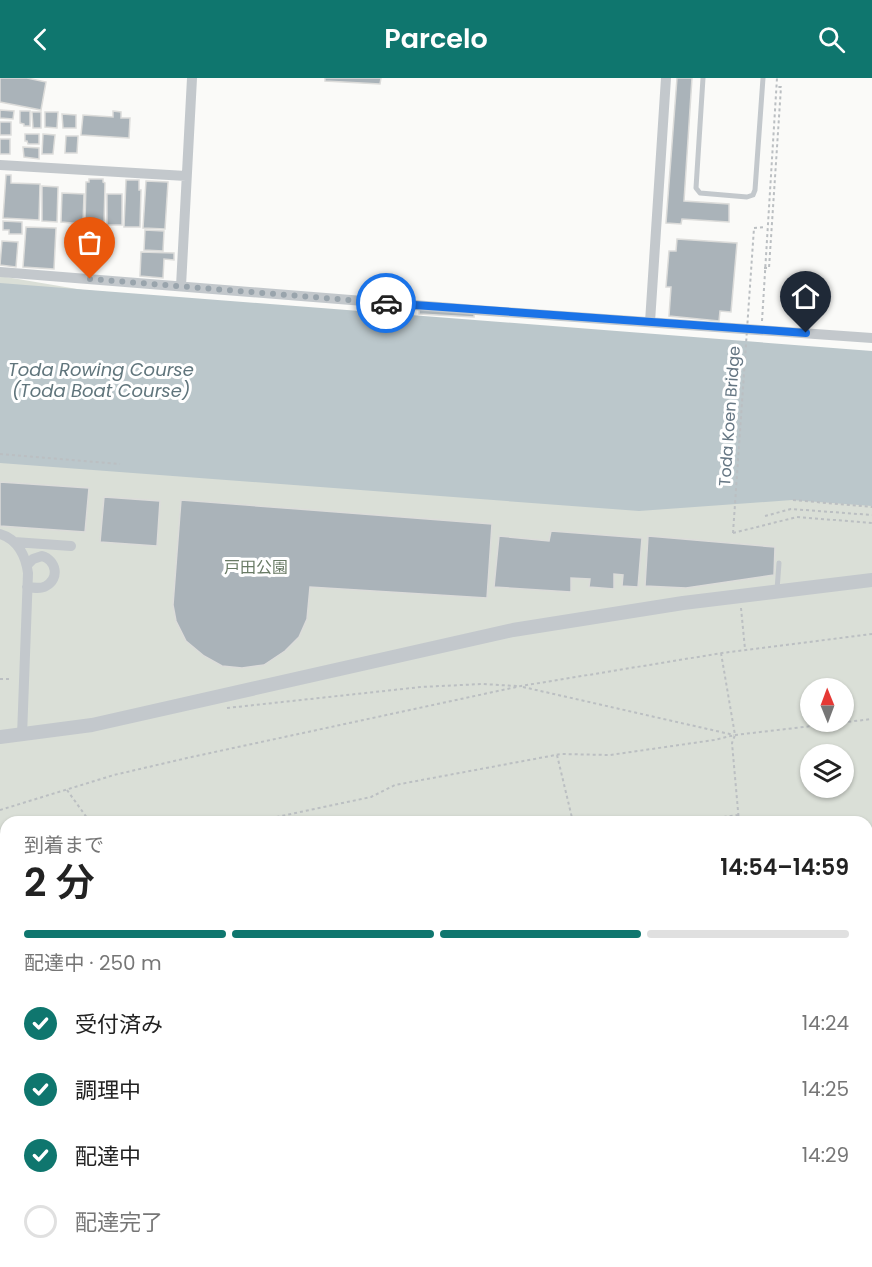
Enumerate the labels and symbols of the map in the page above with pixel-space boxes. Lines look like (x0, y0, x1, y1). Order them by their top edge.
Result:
pin (64, 217, 115, 279)
pin (780, 271, 831, 333)
courier (356, 273, 416, 333)
street label: Toda Koen Bridge (713, 345, 746, 487)
water label: Toda Rowing Course (Toda Boat Course) (8, 357, 194, 403)
park label: 戸田公園 (224, 556, 288, 579)
north arrow (800, 678, 854, 732)

